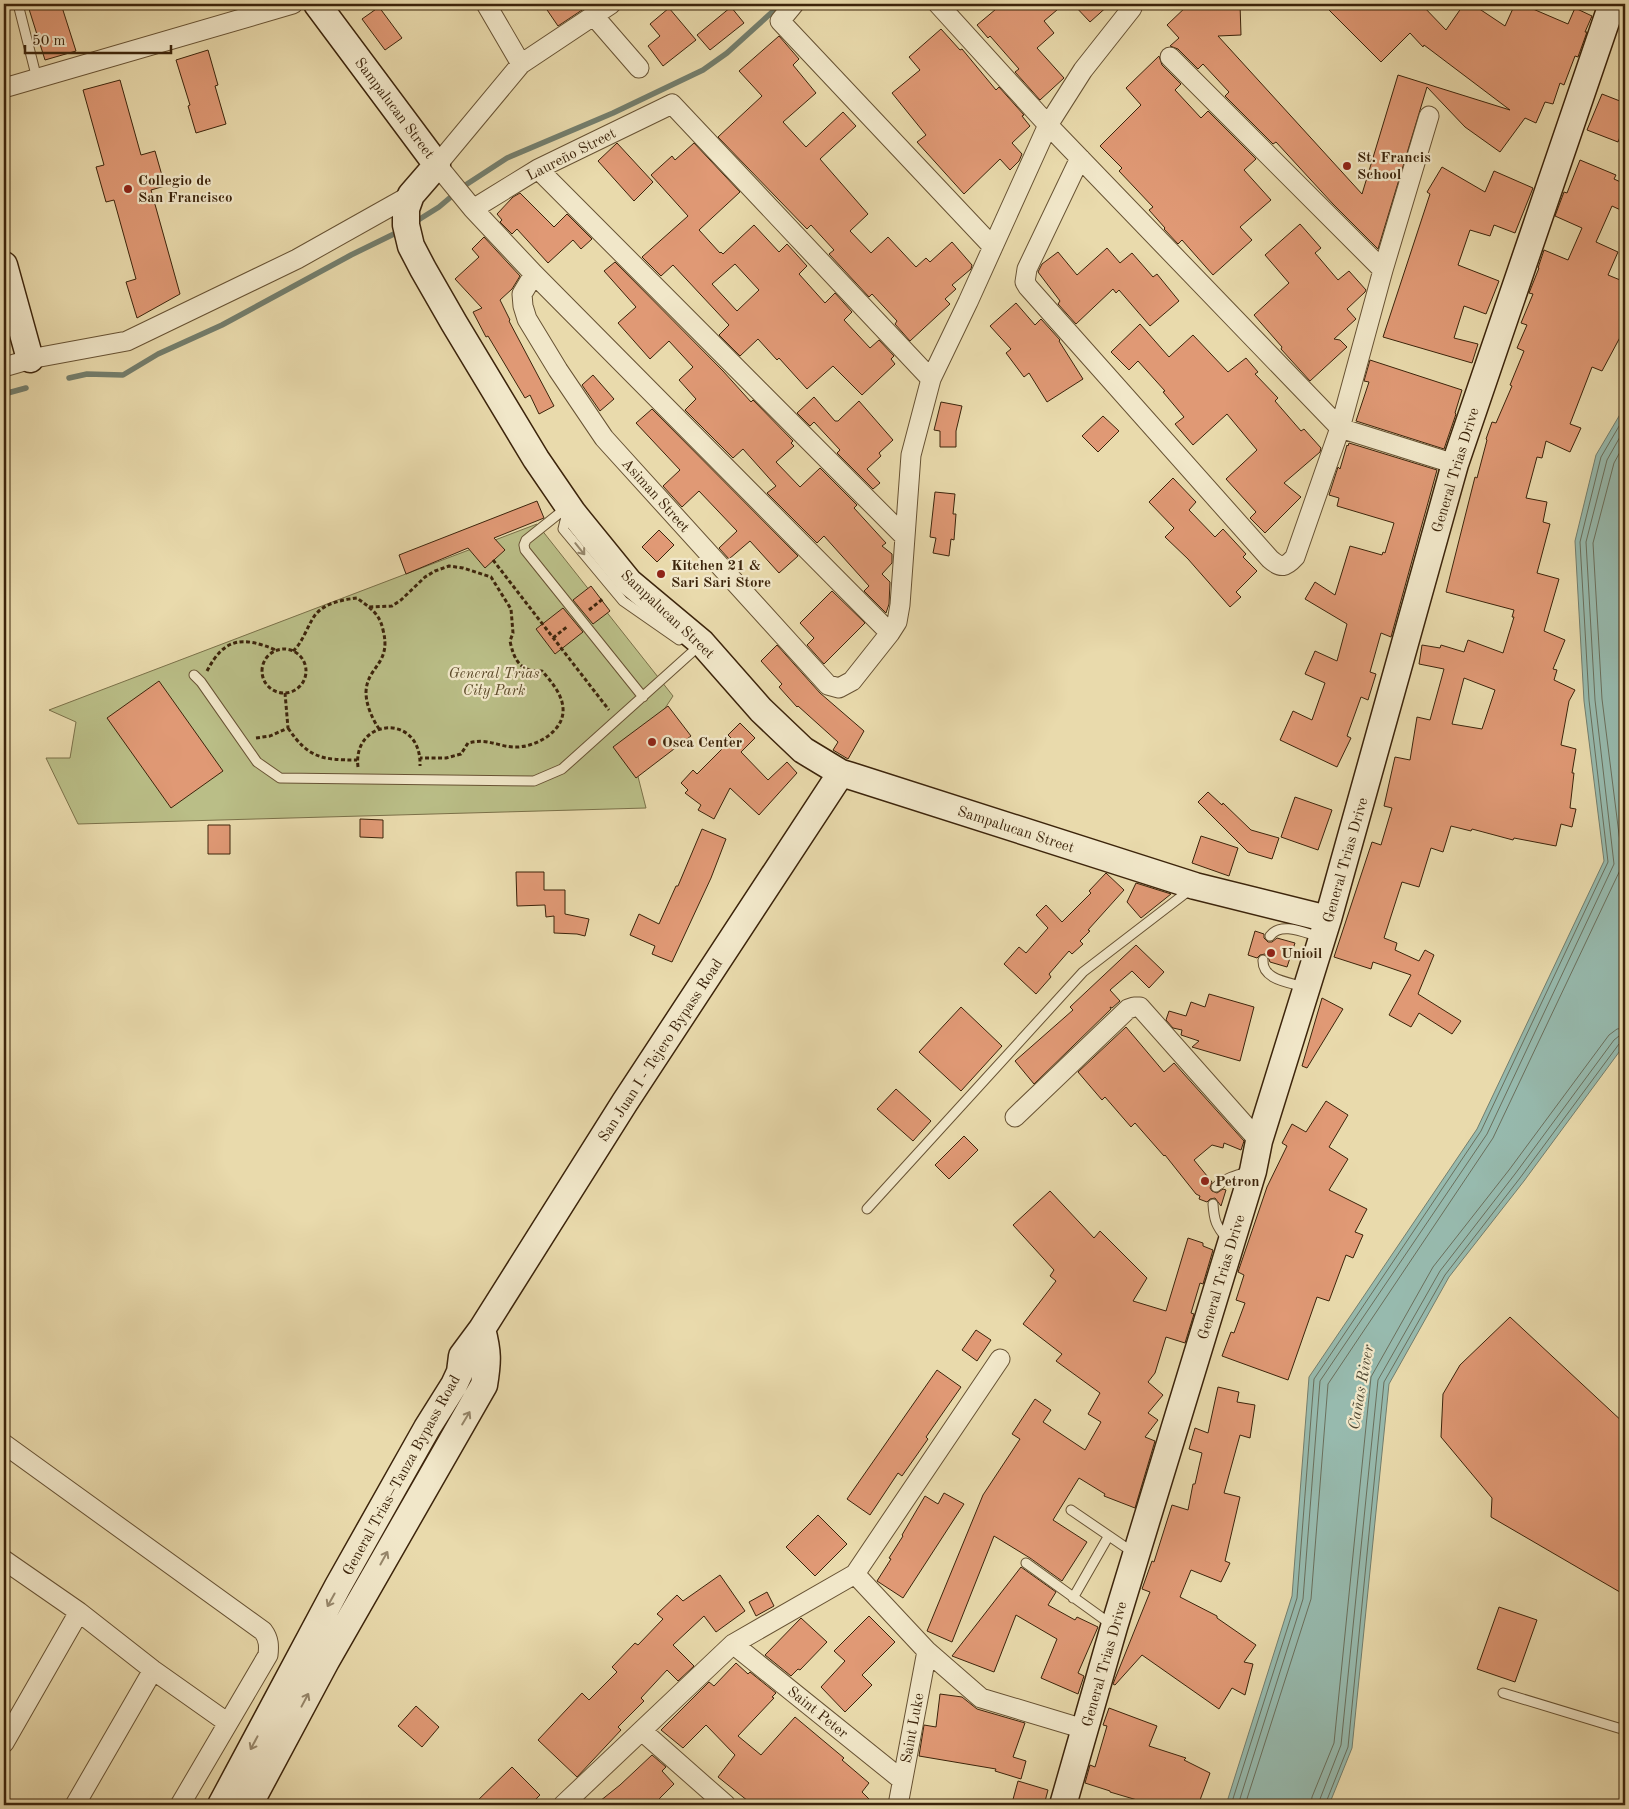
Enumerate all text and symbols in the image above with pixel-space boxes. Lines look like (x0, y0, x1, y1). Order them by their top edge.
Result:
scale bar (25, 22, 171, 54)
text: 50 m (32, 34, 66, 49)
street label: Sampalucan Street (351, 56, 436, 162)
street label: Laureño Street (525, 126, 619, 184)
place label: St. Francis School (1357, 151, 1431, 183)
marker: St. Francis School (1341, 160, 1353, 172)
place label: Collegio de San Francisco (138, 174, 232, 206)
marker: Collegio de San Francisco (122, 183, 134, 195)
street label: General Trias Drive (1430, 406, 1483, 535)
street label: Asiman Street (618, 456, 692, 536)
one-way arrow (574, 542, 585, 555)
place label: Kitchen 21 & Sari Sari Store (671, 559, 771, 591)
street label: Sampalucan Street (617, 568, 717, 662)
marker: Kitchen 21 & Sari Sari Store (655, 568, 667, 580)
park label: General Trias City Park (448, 667, 540, 699)
marker: Osca Center (646, 736, 658, 748)
place label: Osca Center (662, 736, 743, 751)
street label: General Trias Drive (1321, 796, 1372, 925)
street label: Sampalucan Street (955, 804, 1076, 856)
marker: Unioil (1265, 947, 1277, 959)
place label: Unioil (1281, 947, 1323, 962)
street label: San Juan I - Tejero Bypass Road (596, 956, 726, 1145)
marker: Petron (1199, 1175, 1211, 1187)
place label: Petron (1215, 1175, 1260, 1190)
street label: General Trias Drive (1196, 1213, 1249, 1342)
water label: Cañas River (1347, 1342, 1378, 1431)
street label: General Trias–Tanza Bypass Road (341, 1373, 464, 1578)
one-way arrow (461, 1412, 471, 1426)
one-way arrow (379, 1552, 389, 1566)
one-way arrow (325, 1592, 335, 1606)
street label: General Trias Drive (1080, 1600, 1131, 1729)
street label: Saint Peter (784, 1684, 850, 1742)
street label: Saint Luke (899, 1692, 928, 1765)
one-way arrow (300, 1693, 310, 1708)
one-way arrow (249, 1735, 258, 1750)

